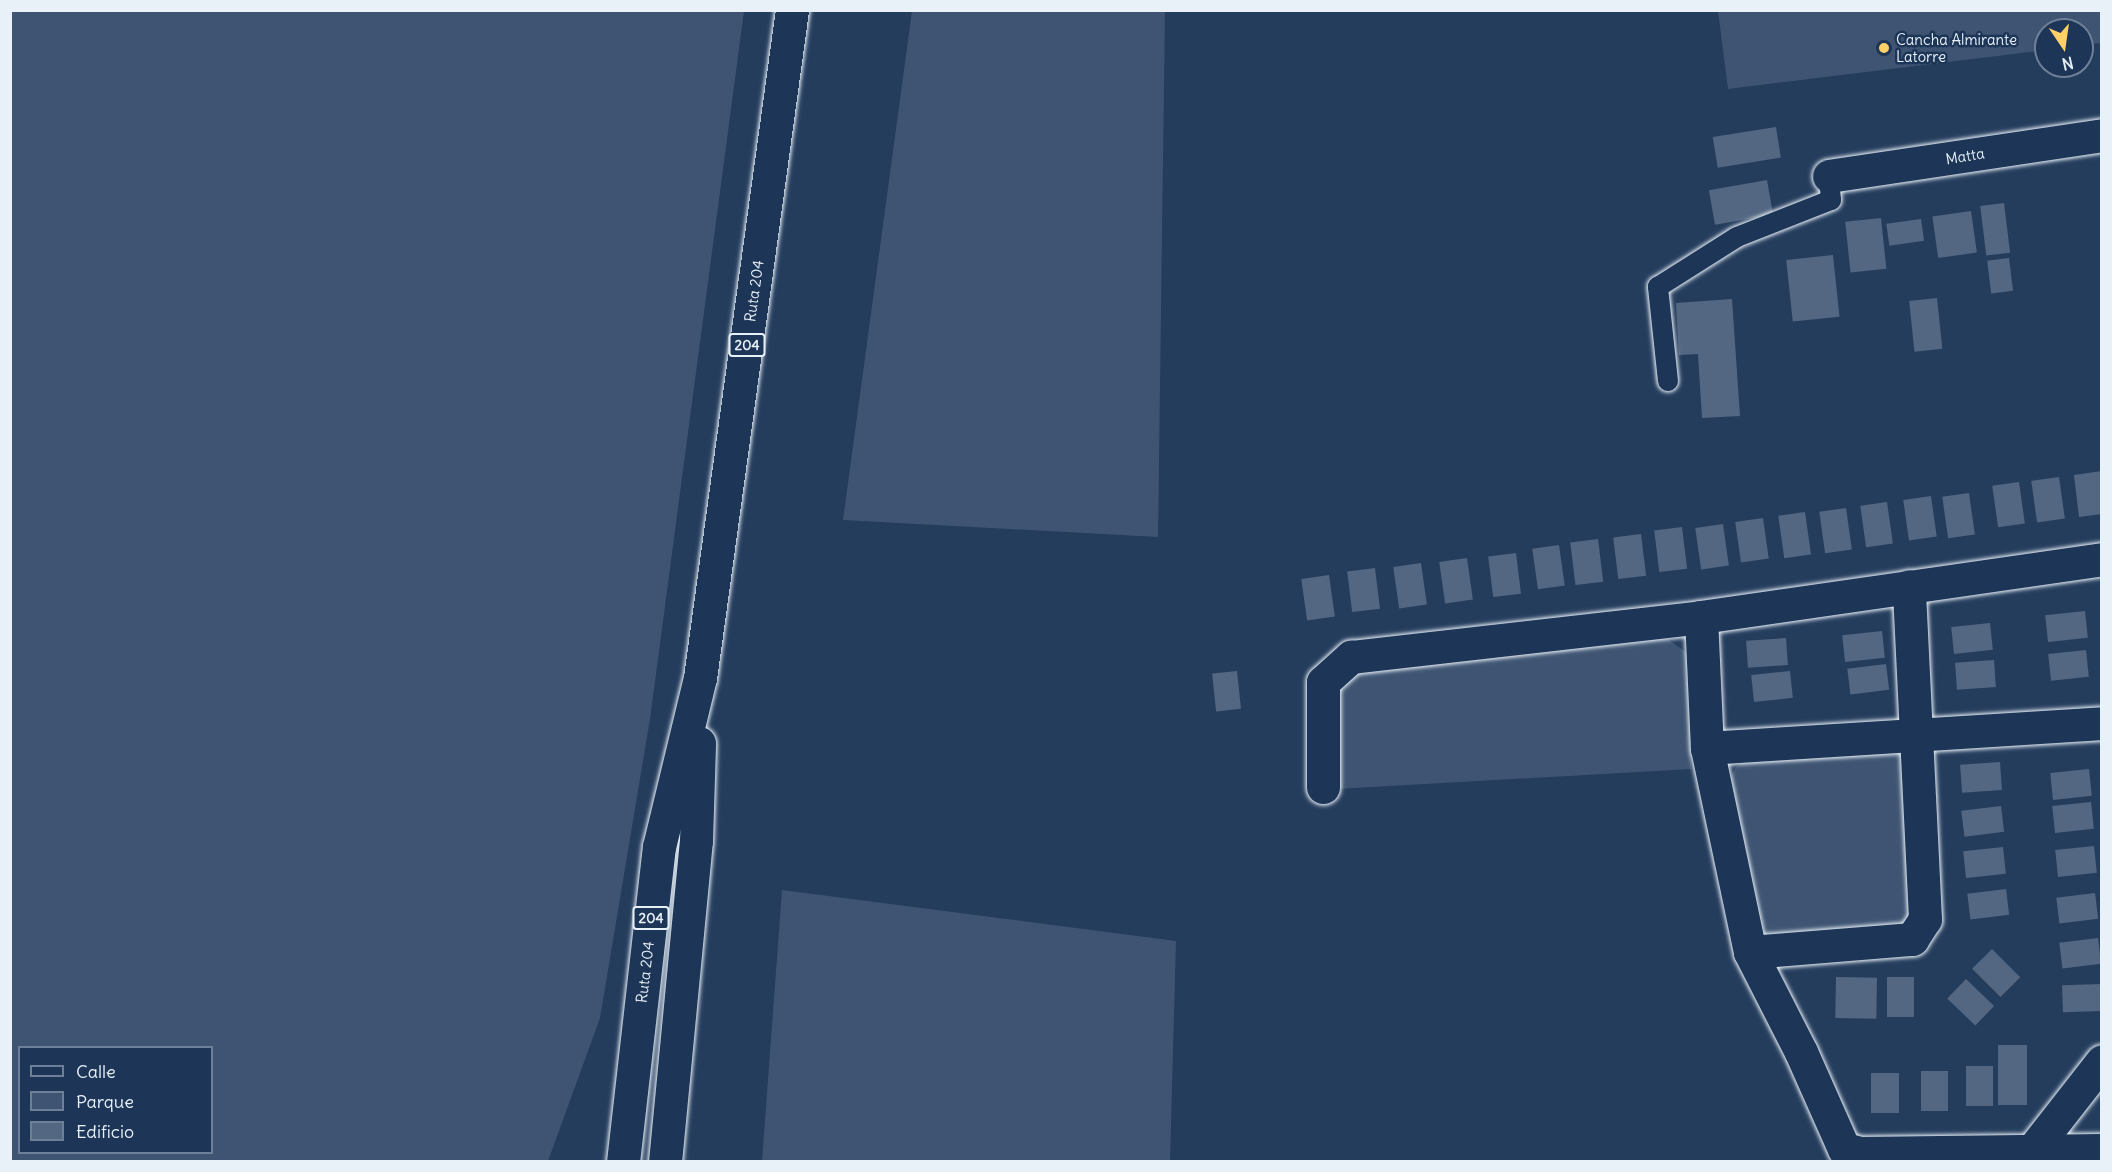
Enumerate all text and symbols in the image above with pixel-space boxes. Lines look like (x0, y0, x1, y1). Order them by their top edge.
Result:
north arrow (2034, 18, 2094, 78)
place label: Cancha Almirante Latorre (1896, 30, 2017, 65)
marker: Cancha Almirante Latorre (1877, 41, 1891, 55)
text: N (2060, 53, 2075, 75)
street label: Matta (1944, 144, 1986, 168)
street label: Ruta 204 (741, 259, 767, 323)
road number: 204 (728, 334, 766, 356)
road number: 204 (632, 907, 670, 929)
street label: Ruta 204 (632, 940, 658, 1004)
legend (18, 1046, 213, 1154)
text: Calle (76, 1060, 116, 1083)
text: Parque (76, 1090, 134, 1113)
text: Edificio (76, 1120, 134, 1143)

